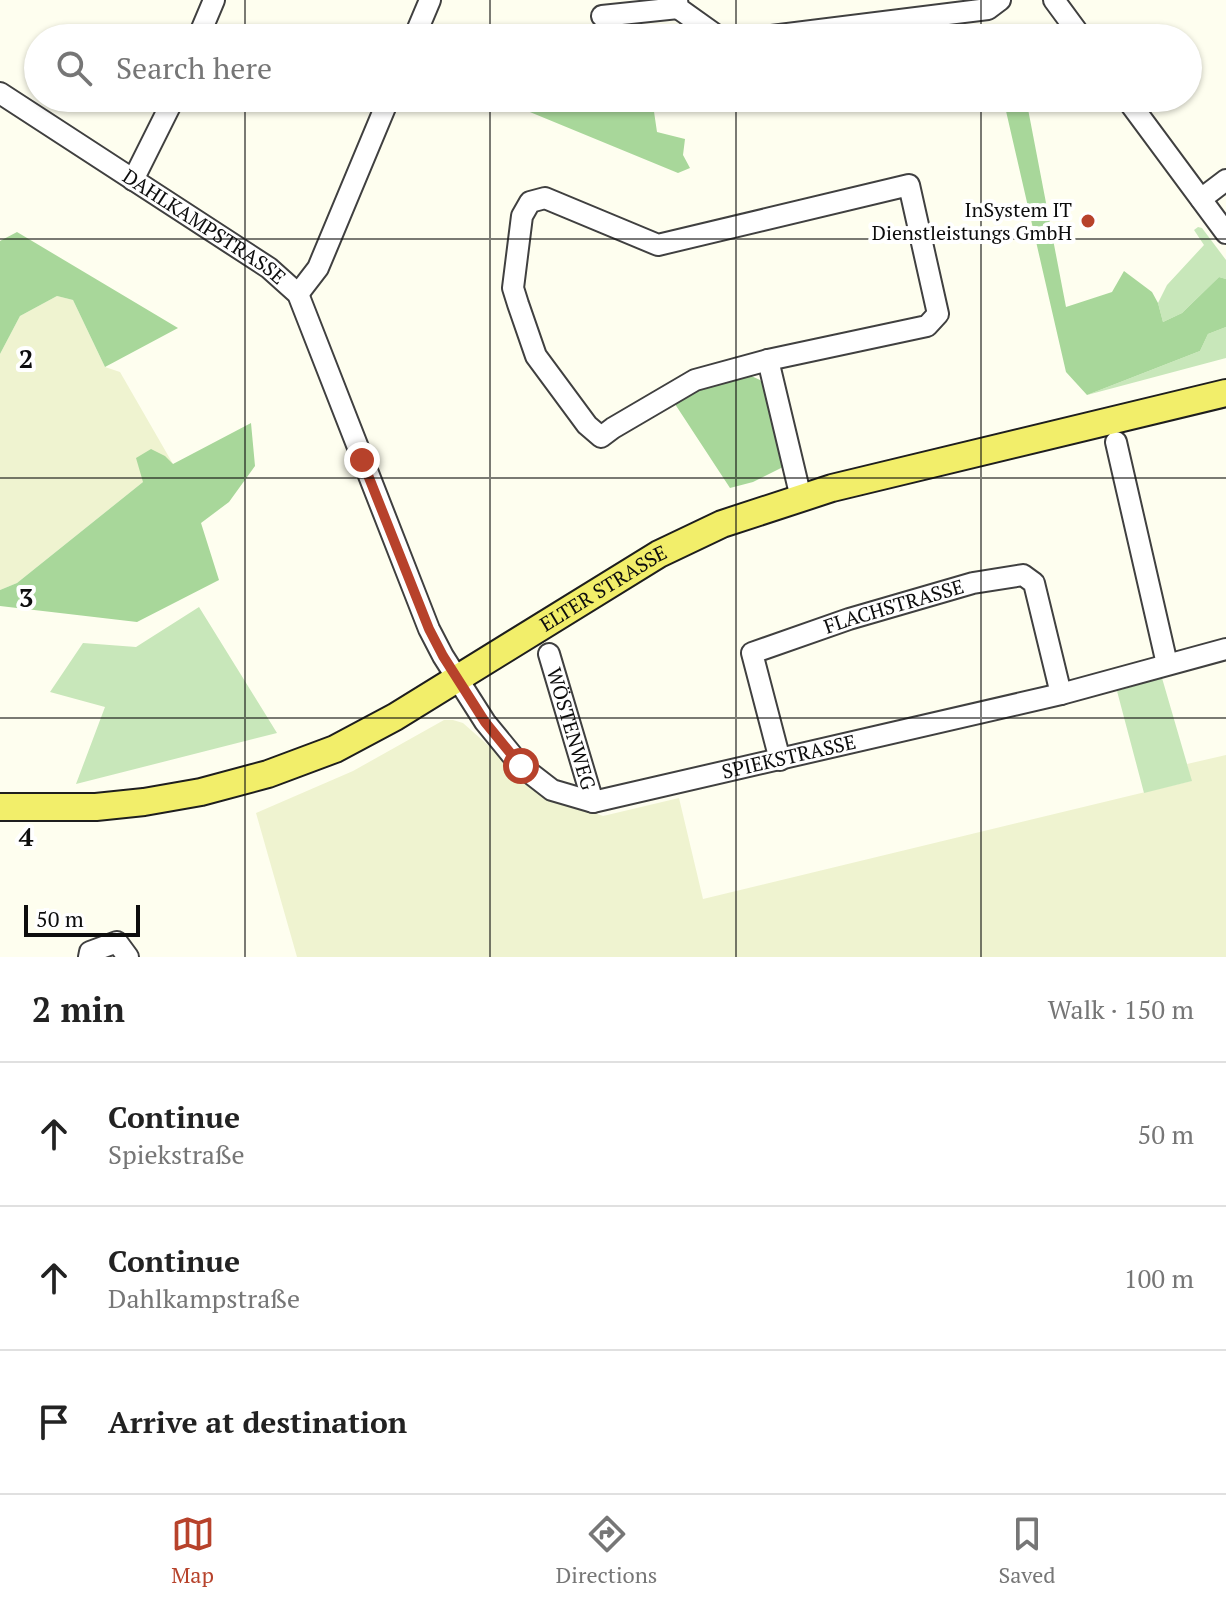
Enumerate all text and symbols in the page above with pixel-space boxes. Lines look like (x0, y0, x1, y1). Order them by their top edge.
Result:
search box (24, 24, 1202, 112)
icon: search (52, 46, 96, 90)
text: Search here (116, 48, 272, 88)
street label: DAHLKAMPSTRASSE (118, 162, 292, 290)
place label: InSystem IT Dienstleistungs GmbH (872, 196, 1072, 246)
marker: InSystem IT Dienstleistungs GmbH (1079, 212, 1097, 230)
text: 2 (19, 341, 33, 375)
route end (344, 442, 380, 478)
street label: ELTER STRASSE (534, 538, 671, 637)
street label: FLACHSTRASSE (820, 572, 967, 640)
text: 3 (19, 580, 33, 614)
street label: WÖSTENWEG (541, 664, 603, 793)
street label: SPIEKSTRASSE (719, 728, 858, 785)
route start (503, 748, 539, 784)
text: 4 (19, 819, 34, 853)
scale bar (24, 901, 140, 937)
text: 50 m (36, 904, 84, 933)
text: 2 min (32, 987, 125, 1032)
text: Walk · 150 m (1048, 992, 1194, 1026)
text: Continue (108, 1097, 240, 1137)
icon: ahead (32, 1112, 76, 1156)
text: 50 m (1138, 1117, 1194, 1151)
text: Spiekstraße (108, 1137, 245, 1171)
text: Continue (108, 1241, 240, 1281)
icon: ahead (32, 1256, 76, 1300)
text: 100 m (1124, 1261, 1194, 1295)
text: Dahlkampstraße (108, 1281, 300, 1315)
icon: arrive (32, 1400, 76, 1444)
text: Arrive at destination (108, 1402, 407, 1442)
tab: Map (171, 1512, 215, 1589)
tab: Directions (556, 1512, 657, 1589)
tab: Saved (998, 1512, 1055, 1589)

